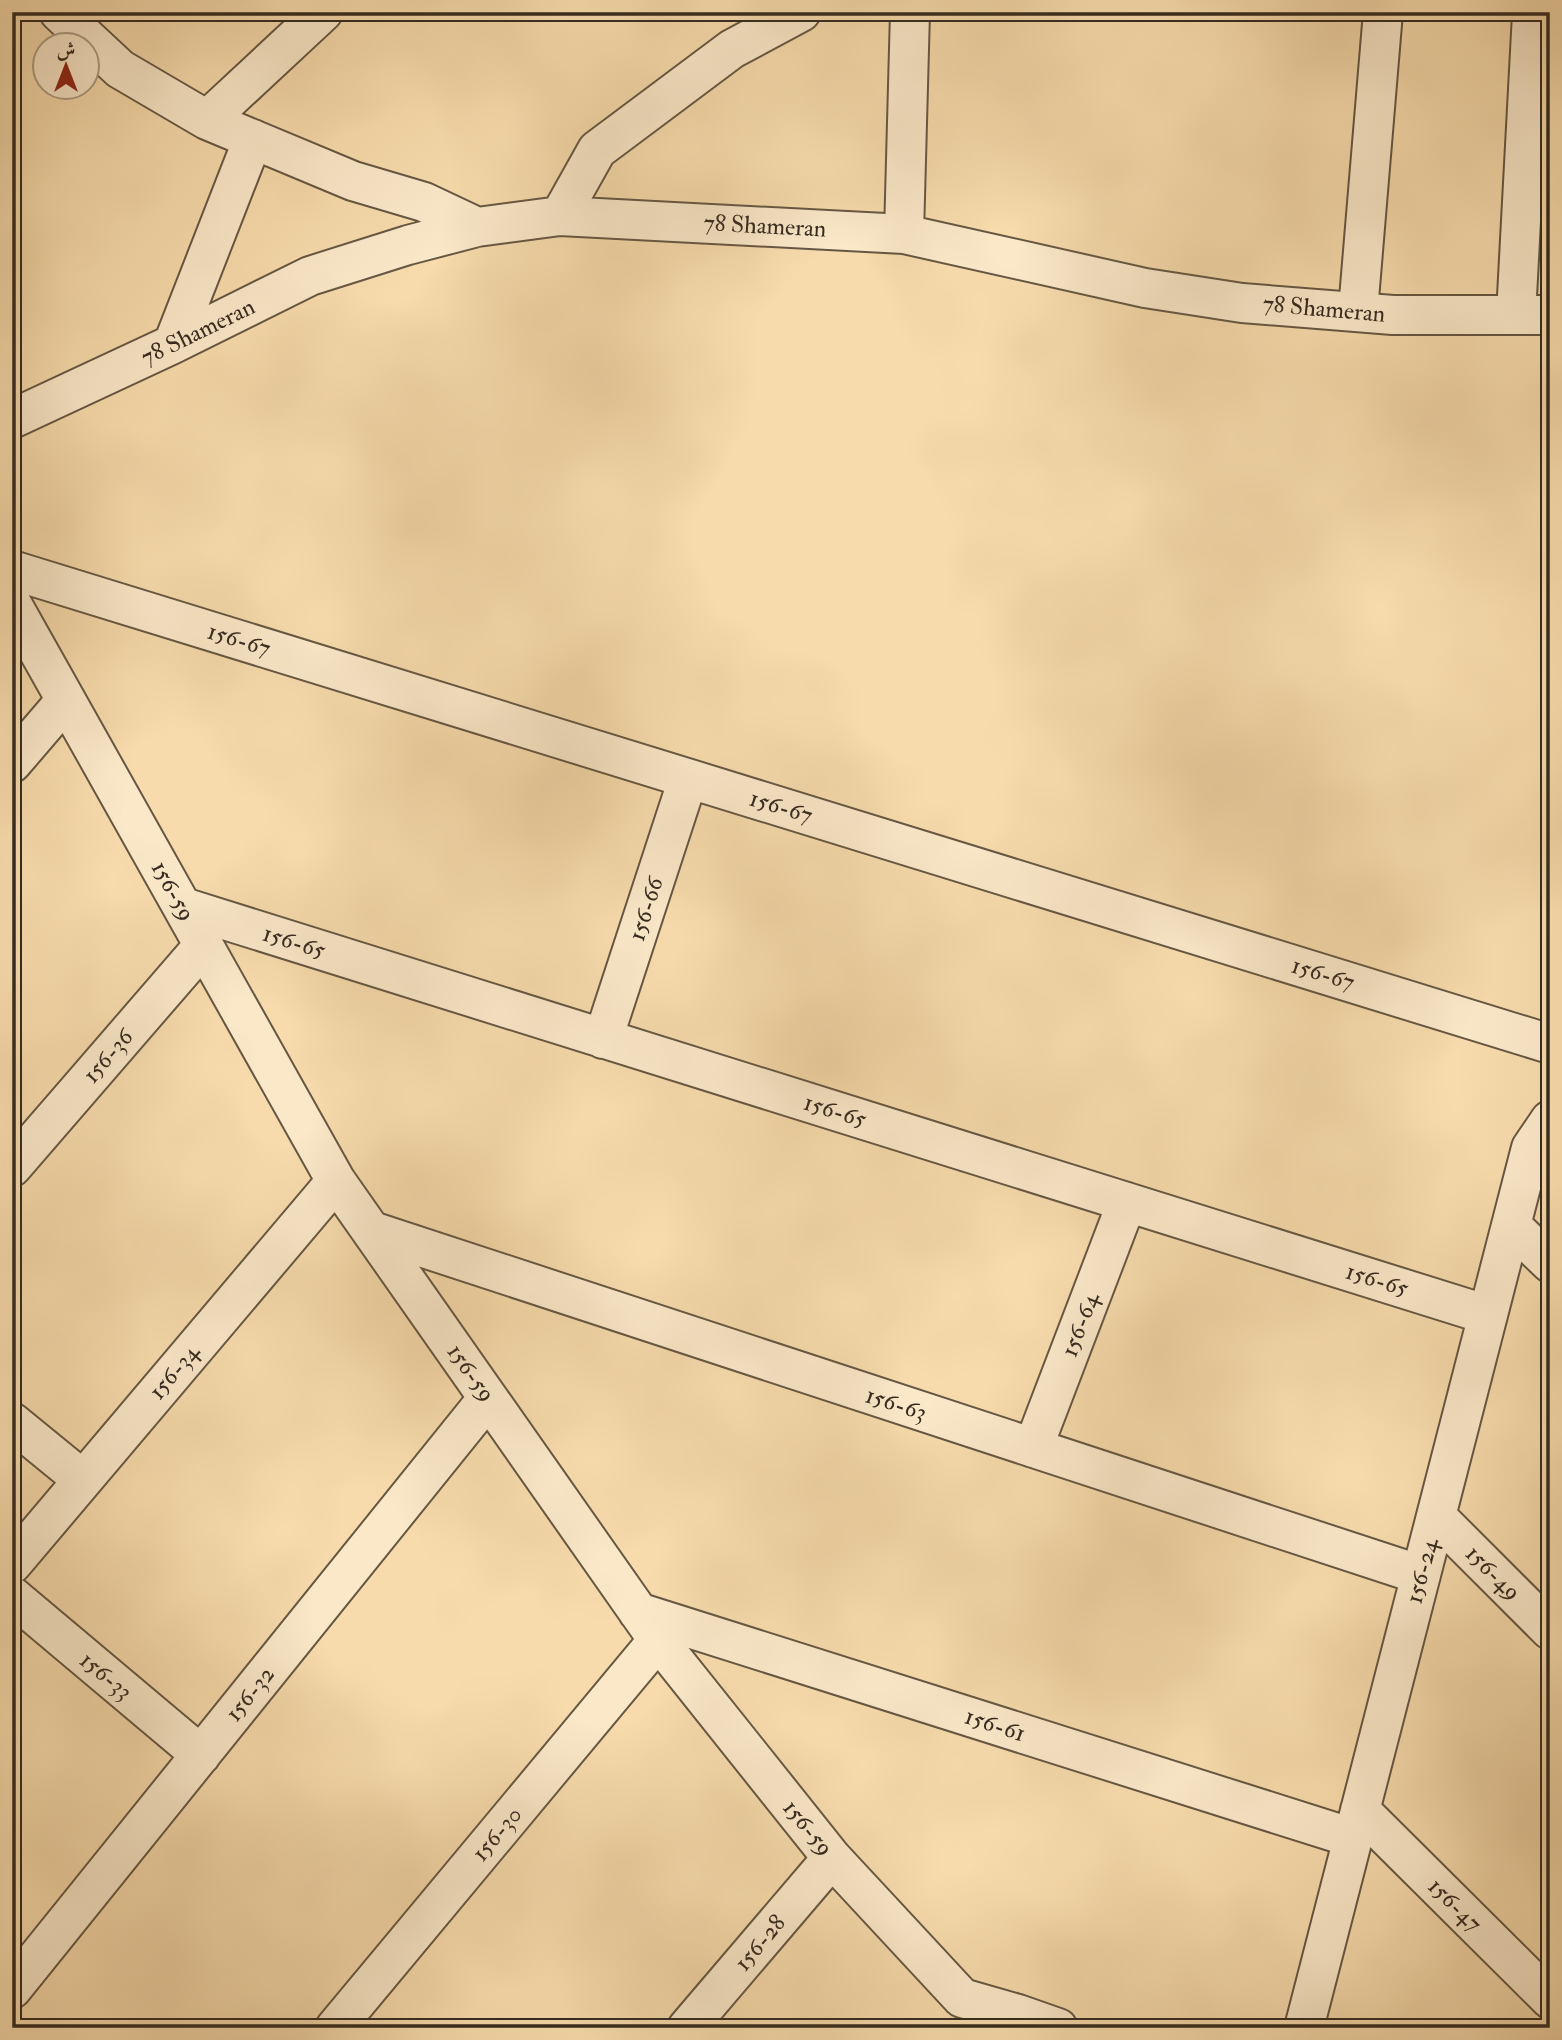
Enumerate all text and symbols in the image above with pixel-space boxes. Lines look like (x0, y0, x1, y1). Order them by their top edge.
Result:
north arrow (32, 32, 102, 102)
text: ش (57, 38, 75, 62)
street label: 78 Shameran (703, 207, 827, 245)
street label: 78 Shameran (1261, 288, 1387, 330)
street label: 78 Shameran (136, 291, 260, 373)
street label: 156-67 (204, 616, 274, 664)
street label: 156-67 (746, 783, 816, 831)
street label: 156-59 (144, 855, 202, 927)
street label: 156-66 (621, 871, 671, 945)
street label: 156-65 (259, 918, 329, 966)
street label: 156-67 (1288, 950, 1358, 998)
street label: 156-36 (76, 1021, 141, 1090)
street label: 156-65 (800, 1087, 870, 1135)
street label: 156-65 (1342, 1256, 1412, 1304)
street label: 156-64 (1054, 1288, 1107, 1361)
street label: 156-34 (142, 1337, 207, 1406)
street label: 156-59 (440, 1338, 502, 1408)
street label: 156-63 (861, 1380, 931, 1428)
street label: 156-24 (1398, 1534, 1446, 1607)
street label: 156-49 (1459, 1539, 1527, 1607)
street label: 156-33 (73, 1645, 139, 1707)
street label: 156-32 (218, 1660, 282, 1728)
street label: 156-61 (961, 1701, 1029, 1749)
street label: 156-59 (776, 1793, 840, 1863)
street label: 156-30 (465, 1800, 529, 1868)
street label: 156-47 (1421, 1871, 1489, 1939)
street label: 156-28 (727, 1908, 793, 1978)

